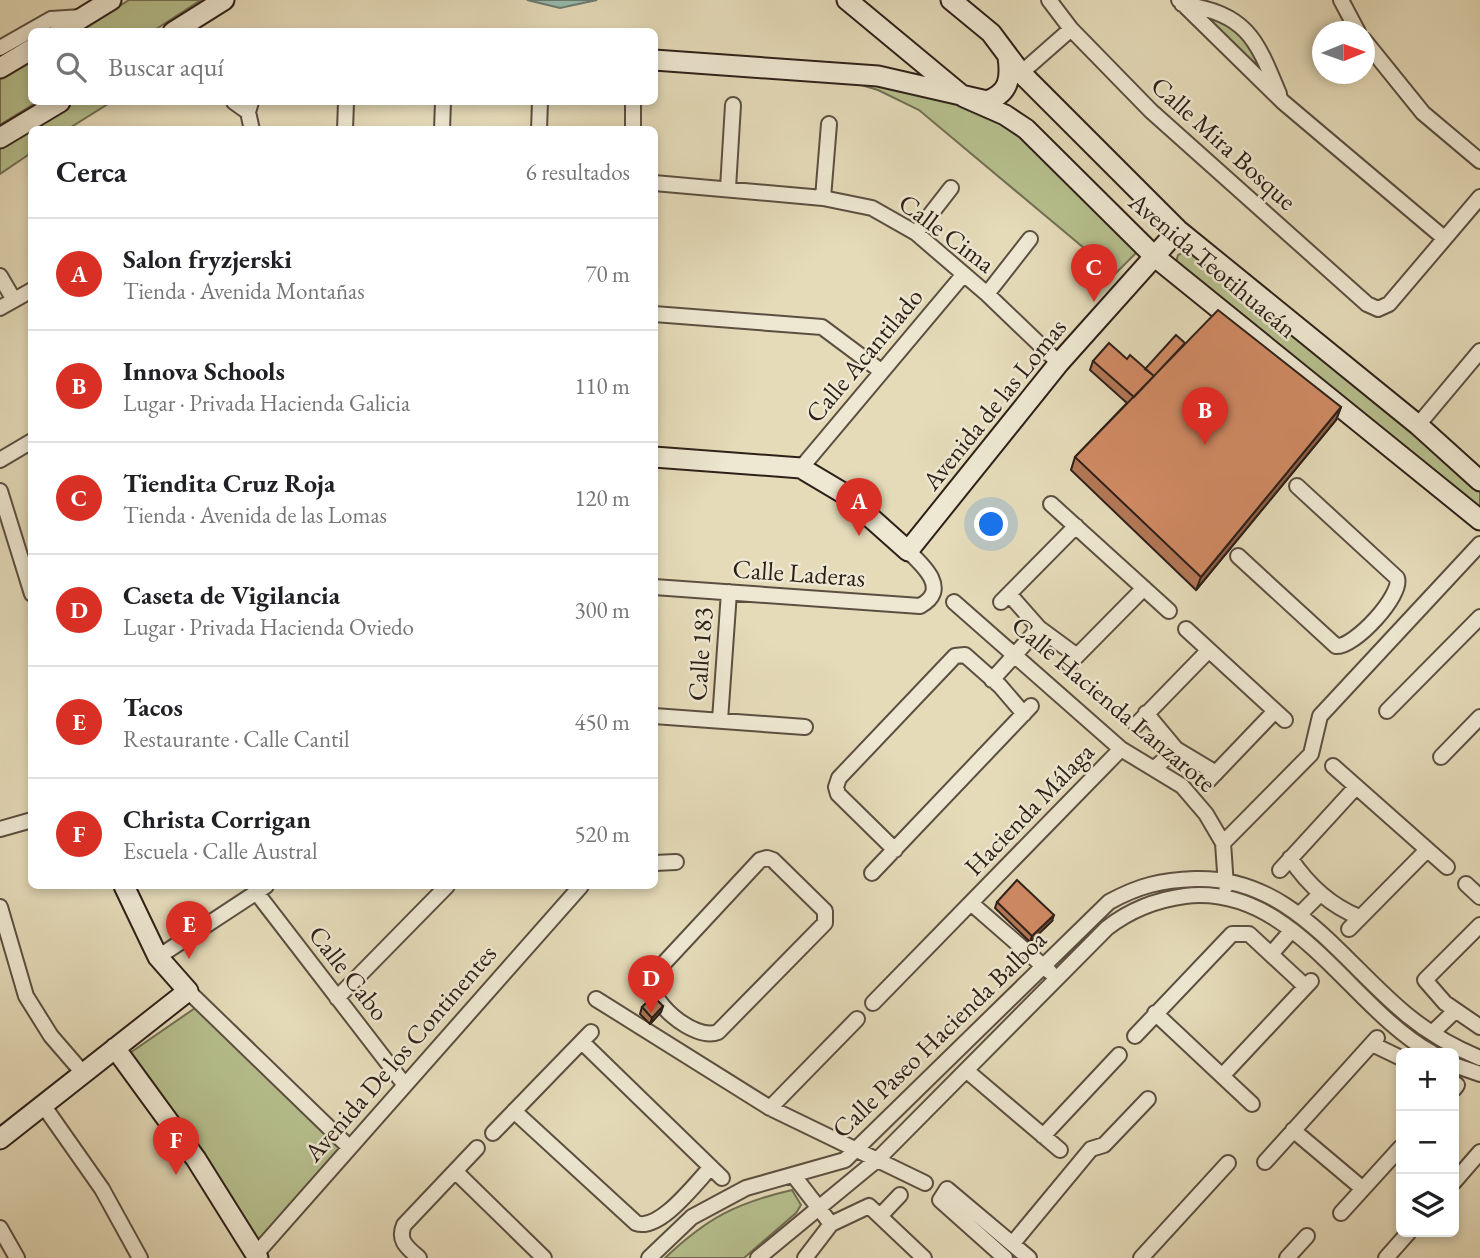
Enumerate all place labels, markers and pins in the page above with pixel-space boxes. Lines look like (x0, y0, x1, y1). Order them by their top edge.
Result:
pin: C (1071, 244, 1117, 302)
pin: B (1182, 387, 1228, 445)
pin: A (836, 478, 882, 536)
pin: E (166, 901, 212, 959)
pin: D (628, 955, 674, 1013)
pin: F (153, 1117, 199, 1175)

